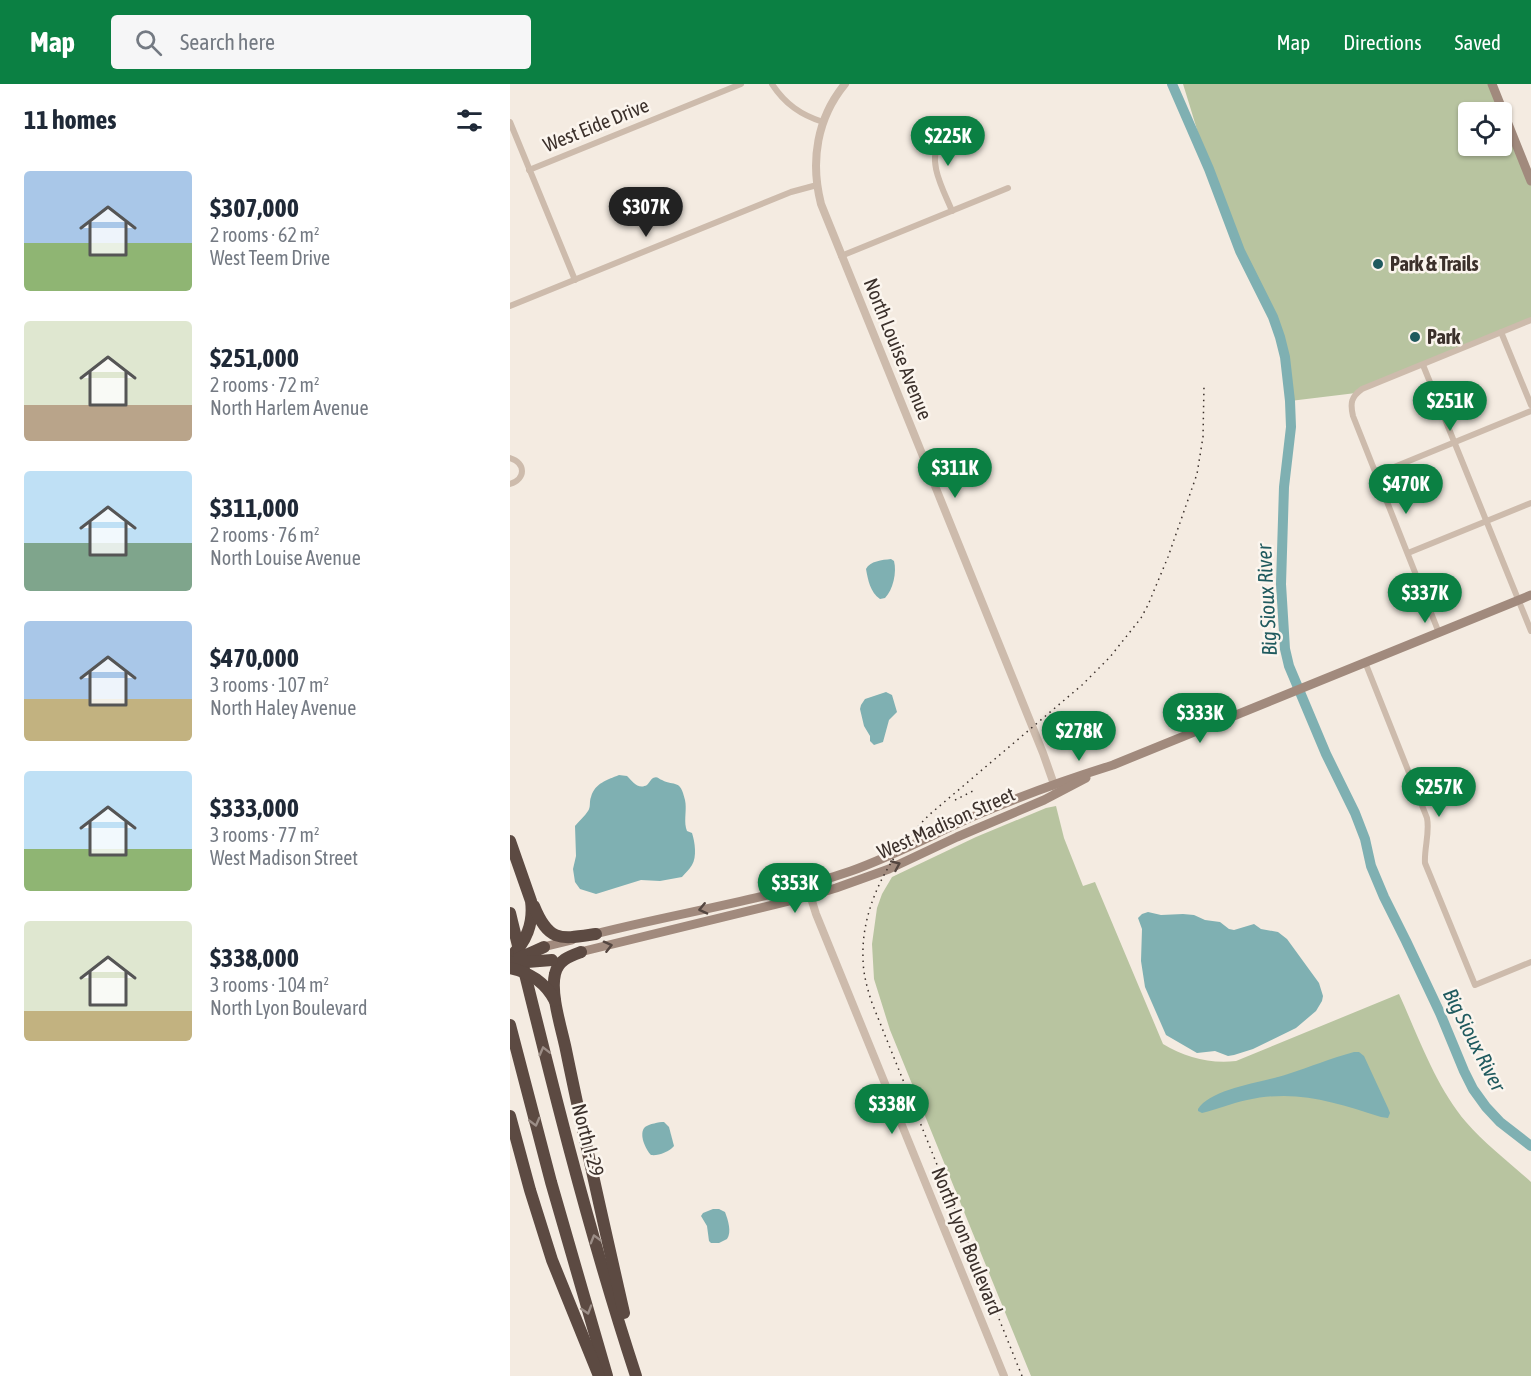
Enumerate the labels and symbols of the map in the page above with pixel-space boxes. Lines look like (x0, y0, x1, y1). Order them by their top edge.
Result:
street label: West Eide Drive (540, 93, 652, 156)
pin: $225K (906, 116, 990, 167)
pin: $307K (604, 187, 688, 238)
place label: Park & Trails (1390, 252, 1479, 275)
marker: Park & Trails (1371, 257, 1385, 271)
street label: North Louise Avenue (860, 275, 937, 423)
place label: Park (1427, 325, 1461, 348)
marker: Park (1408, 330, 1422, 344)
pin: $251K (1408, 381, 1492, 432)
pin: $311K (913, 448, 997, 499)
pin: $470K (1364, 464, 1448, 515)
water label: Big Sioux River (1251, 543, 1281, 657)
pin: $337K (1383, 573, 1467, 624)
pin: $333K (1158, 693, 1242, 744)
pin: $278K (1037, 711, 1121, 762)
pin: $257K (1397, 767, 1481, 818)
street label: West Madison Street (873, 782, 1018, 863)
one-way arrow (890, 860, 901, 872)
pin: $353K (753, 863, 837, 914)
one-way arrow (698, 902, 708, 915)
one-way arrow (602, 940, 612, 953)
water label: Big Sioux River (1439, 984, 1511, 1096)
one-way arrow (539, 1046, 552, 1056)
pin: $338K (850, 1084, 934, 1135)
street label: North I-29 (568, 1101, 609, 1179)
one-way arrow (528, 1116, 540, 1127)
street label: North Lyon Boulevard (927, 1164, 1008, 1318)
one-way arrow (590, 1235, 602, 1245)
one-way arrow (580, 1304, 592, 1315)

